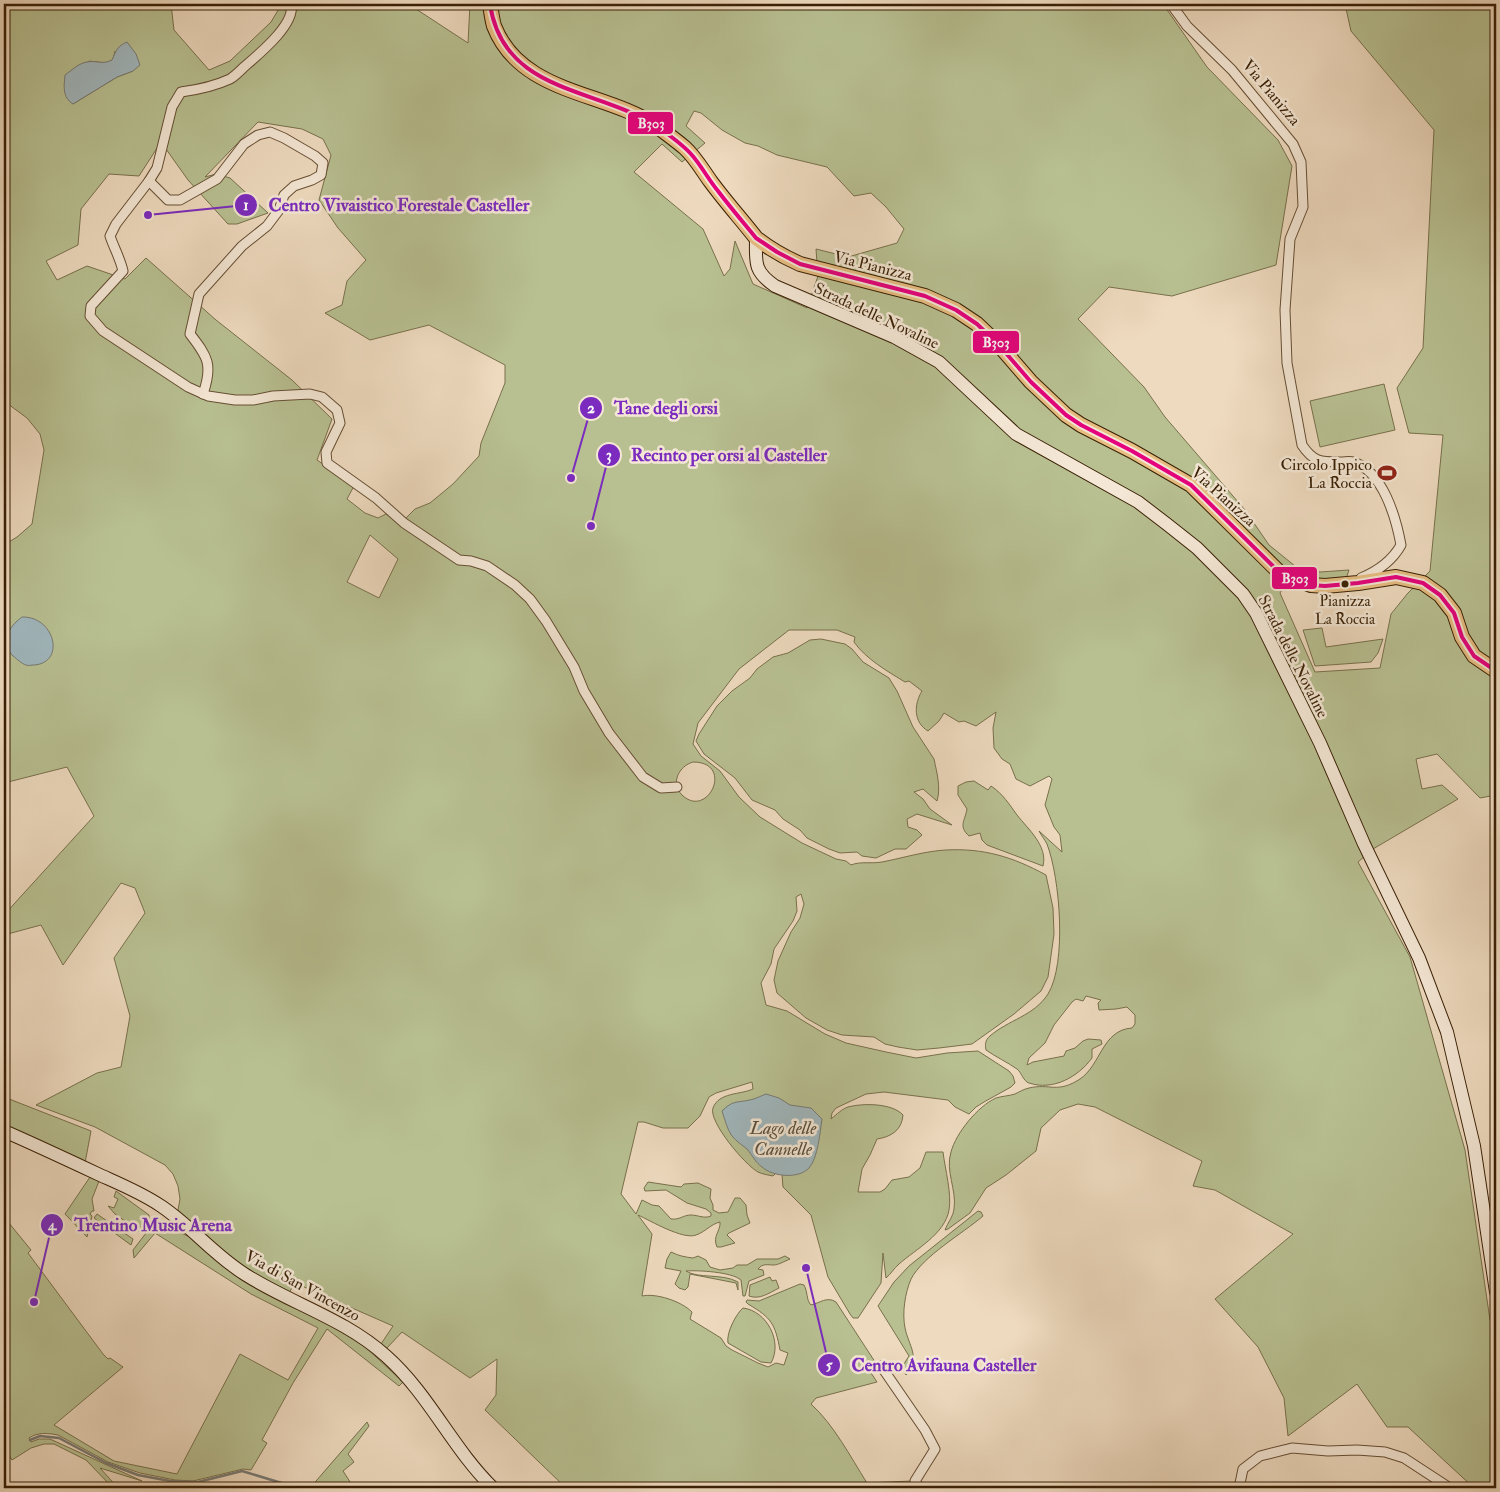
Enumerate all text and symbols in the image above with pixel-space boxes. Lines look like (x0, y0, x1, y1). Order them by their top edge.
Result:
street label: Via Pianizza (1238, 56, 1305, 130)
line badge: B303 (627, 111, 674, 135)
text: B303 (637, 115, 665, 132)
callout: Centro Vivaistico Forestale Casteller (233, 188, 539, 221)
text: Centro Vivaistico Forestale Casteller (269, 194, 530, 217)
text: 1 (243, 196, 249, 215)
street label: Via Pianizza (831, 247, 914, 285)
street label: Strada delle Novaline (811, 278, 942, 354)
line badge: B303 (972, 330, 1020, 354)
text: B303 (982, 334, 1010, 351)
callout: Tane degli orsi (579, 391, 728, 424)
text: Tane degli orsi (613, 397, 718, 420)
text: 2 (587, 399, 595, 418)
callout: Recinto per orsi al Casteller (596, 438, 837, 471)
text: Recinto per orsi al Casteller (631, 444, 827, 467)
text: 3 (606, 446, 612, 465)
place label: Circolo Ippico La Roccia (1280, 455, 1372, 493)
street label: Via Pianizza (1187, 462, 1260, 531)
sports icon: Circolo Ippico La Roccia (1376, 462, 1398, 484)
line badge: B303 (1271, 566, 1318, 590)
text: B303 (1281, 570, 1309, 587)
marker: Pianizza La Roccia (1340, 579, 1350, 589)
street label: Strada delle Novaline (1253, 592, 1333, 722)
place label: Pianizza La Roccia (1315, 592, 1376, 629)
water label: Lago delle Cannelle (749, 1117, 817, 1161)
callout: Trentino Music Arena (39, 1208, 242, 1241)
text: Trentino Music Arena (73, 1214, 232, 1237)
text: 4 (47, 1216, 57, 1235)
street label: Via di San Vincenzo (241, 1246, 364, 1326)
callout: Centro Avifauna Casteller (816, 1348, 1046, 1381)
text: Centro Avifauna Casteller (852, 1354, 1037, 1377)
text: 5 (826, 1356, 833, 1375)

